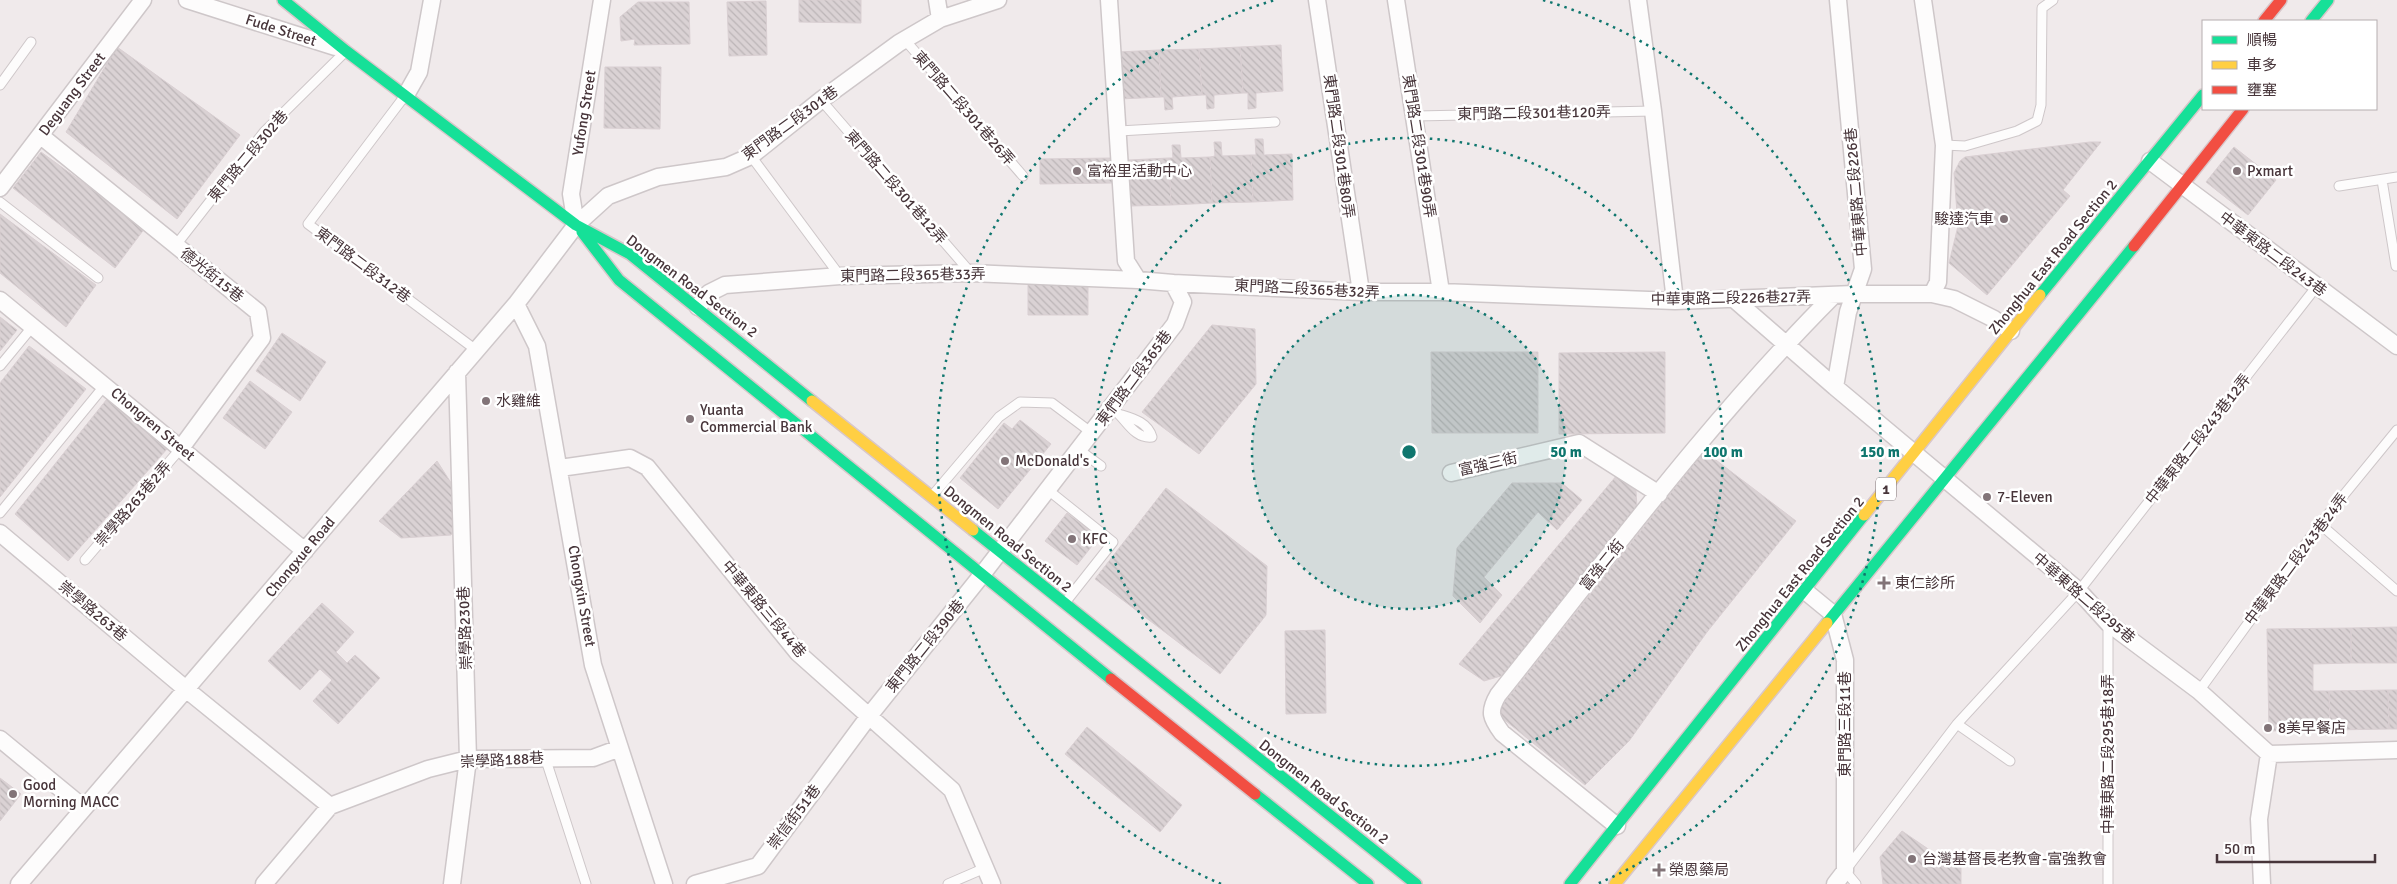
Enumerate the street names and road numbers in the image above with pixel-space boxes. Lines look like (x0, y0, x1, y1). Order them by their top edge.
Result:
street label: Fude Street (243, 10, 319, 50)
street label: 東門路二段301巷26弄 (909, 47, 1019, 169)
street label: Deguang Street (35, 49, 109, 139)
street label: Yufong Street (568, 69, 600, 157)
street label: 東門路二段301巷80弄 (1320, 73, 1358, 219)
street label: 東門路二段301巷90弄 (1399, 73, 1439, 219)
street label: 東門路二段301巷 (738, 82, 842, 164)
street label: 東門路二段301巷120弄 (1457, 103, 1611, 123)
street label: 東門路二段302巷 (204, 106, 292, 206)
street label: 東門路二段301巷12弄 (841, 126, 951, 248)
street label: 中華東路二段226巷 (1841, 127, 1871, 257)
street label: Zhonghua East Road Section 2 (1985, 176, 2121, 338)
street label: 中華東路二段243巷 (2216, 208, 2330, 300)
street label: 東門路二段312巷 (312, 223, 414, 307)
street label: Dongmen Road Section 2 (623, 231, 761, 341)
street label: 德光街15巷 (177, 244, 247, 306)
street label: 東門路二段365巷33弄 (840, 265, 986, 285)
street label: 東門路二段365巷32弄 (1234, 276, 1380, 302)
street label: 中華東路二段226巷27弄 (1651, 288, 1811, 308)
street label: 東們路二段365巷 (1092, 327, 1176, 429)
street label: 中華東路二段243巷12弄 (2141, 370, 2255, 508)
street label: Chongren Street (107, 384, 199, 464)
street label: 富強三街 (1457, 448, 1519, 480)
street label: 崇學路263巷2弄 (91, 458, 175, 550)
road number: 1 (1876, 478, 1896, 500)
street label: Dongmen Road Section 2 (940, 482, 1076, 596)
street label: 中華東路二段243巷24弄 (2241, 489, 2351, 629)
street label: Zhonghua East Road Section 2 (1732, 493, 1868, 655)
street label: Chongxue Road (261, 513, 339, 601)
street label: 富強二街 (1576, 536, 1628, 594)
street label: Chongxin Street (564, 544, 600, 648)
street label: 中華東路二段295巷 (2029, 549, 2139, 647)
street label: 中華東路三段44巷 (718, 557, 810, 661)
street label: 崇學路263巷 (55, 577, 131, 645)
street label: 崇學路230巷 (455, 586, 475, 670)
street label: 東門路二段390巷 (882, 596, 968, 696)
street label: 東門路三段11巷 (1836, 671, 1854, 777)
street label: 中華東路二段295巷18弄 (2099, 674, 2117, 834)
street label: Dongmen Road Section 2 (1256, 736, 1392, 848)
street label: 崇學路188巷 (459, 749, 545, 771)
street label: 崇信街51巷 (764, 781, 824, 853)

